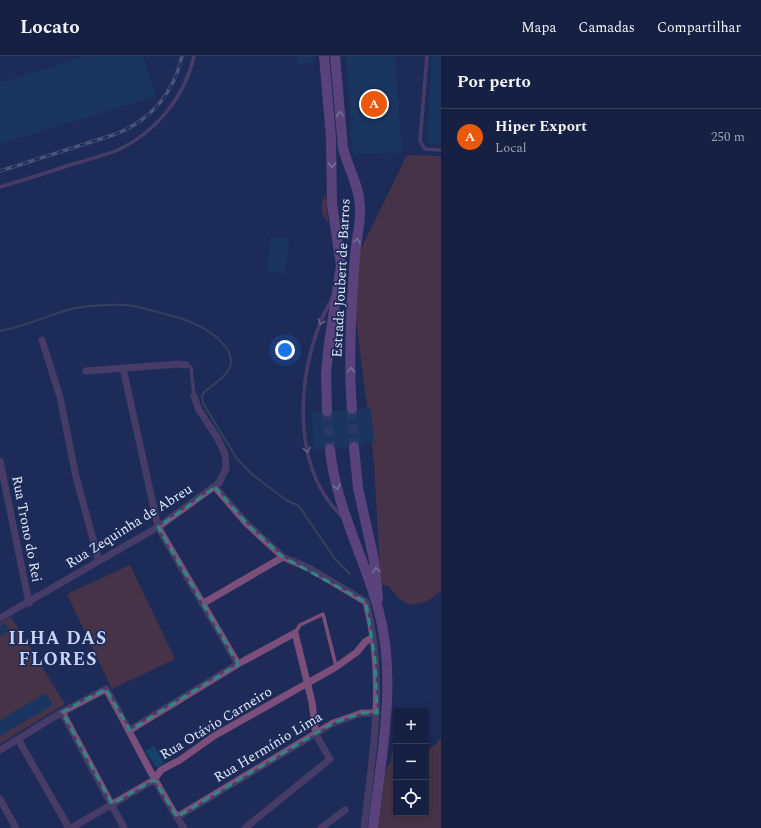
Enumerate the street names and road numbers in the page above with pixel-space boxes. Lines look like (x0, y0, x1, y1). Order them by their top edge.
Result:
street label: Estrada Joubert de Barros (326, 198, 356, 358)
street label: Rua Trono do Rei (6, 474, 48, 584)
street label: Rua Zequinha de Abreu (62, 478, 197, 574)
street label: Rua Otávio Carneiro (156, 681, 276, 765)
street label: Rua Hermínio Lima (210, 706, 326, 788)

